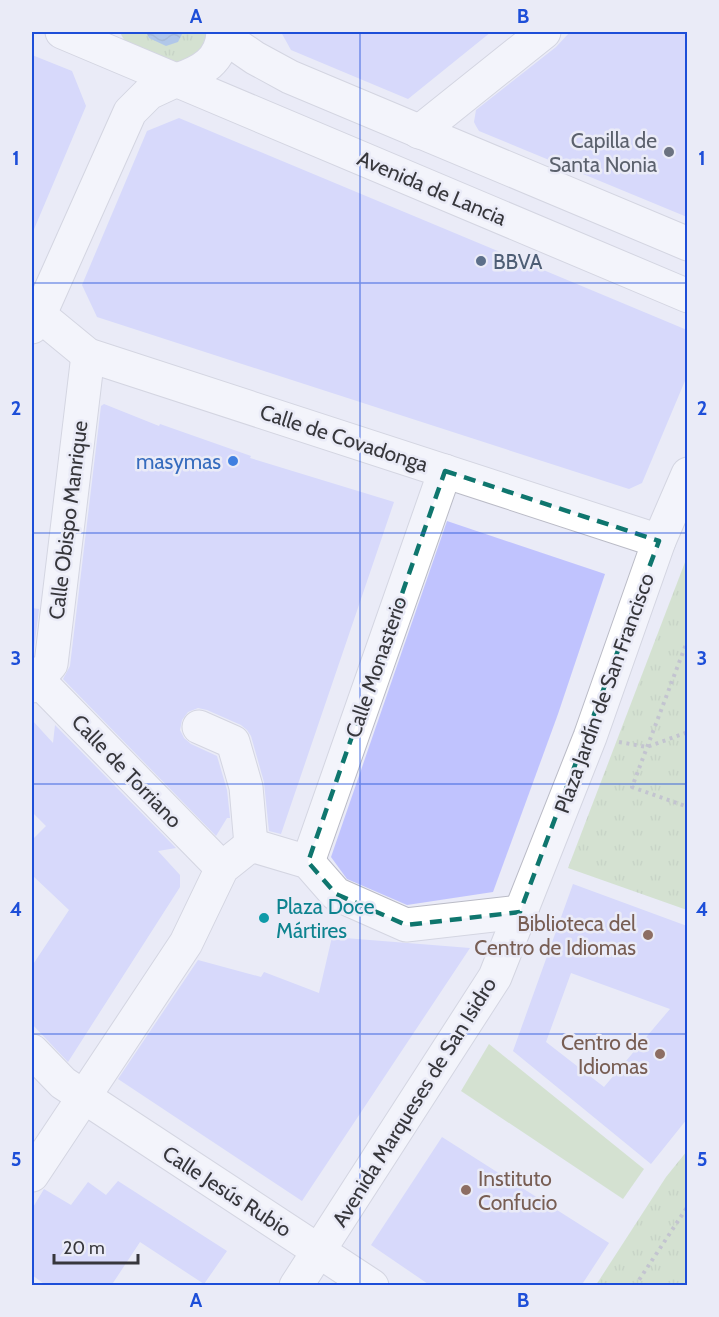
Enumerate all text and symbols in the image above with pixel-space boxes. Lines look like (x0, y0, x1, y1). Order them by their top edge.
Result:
text: A (190, 4, 203, 28)
text: B (517, 4, 529, 28)
place label: Capilla de Santa Nonia (549, 128, 657, 177)
street label: Avenida de Lancia (354, 145, 510, 231)
marker: Capilla de Santa Nonia (662, 145, 676, 159)
text: 1 (12, 146, 20, 170)
text: 1 (698, 146, 706, 170)
place label: BBVA (493, 249, 543, 274)
marker: BBVA (474, 254, 488, 268)
text: 2 (11, 396, 21, 420)
text: 2 (697, 396, 707, 420)
street label: Calle de Covadonga (257, 399, 431, 477)
street label: Calle Obispo Manrique (43, 419, 93, 621)
place label: masymas (136, 449, 221, 474)
marker: masymas (226, 454, 240, 468)
street label: Plaza Jardín de San Francisco (549, 570, 659, 816)
street label: Calle Monasterio (340, 593, 412, 741)
text: 3 (11, 646, 21, 670)
text: 3 (697, 646, 707, 670)
street label: Calle de Torriano (67, 709, 187, 833)
place label: Plaza Doce Mártires (276, 894, 375, 943)
text: 4 (10, 897, 22, 921)
text: 4 (696, 897, 708, 921)
marker: Plaza Doce Mártires (257, 911, 271, 925)
place label: Biblioteca del Centro de Idiomas (474, 911, 636, 960)
marker: Biblioteca del Centro de Idiomas (641, 928, 655, 942)
street label: Avenida Marqueses de San Isidro (327, 973, 501, 1231)
place label: Centro de Idiomas (561, 1030, 648, 1079)
marker: Centro de Idiomas (653, 1047, 667, 1061)
street label: Calle Jesús Rubio (158, 1140, 296, 1242)
text: 5 (11, 1147, 21, 1171)
text: 5 (697, 1147, 707, 1171)
place label: Instituto Confucio (478, 1166, 557, 1215)
marker: Instituto Confucio (459, 1183, 473, 1197)
scale bar (54, 1227, 138, 1265)
text: 20 m (63, 1237, 105, 1259)
text: A (190, 1288, 203, 1312)
text: B (517, 1288, 529, 1312)

